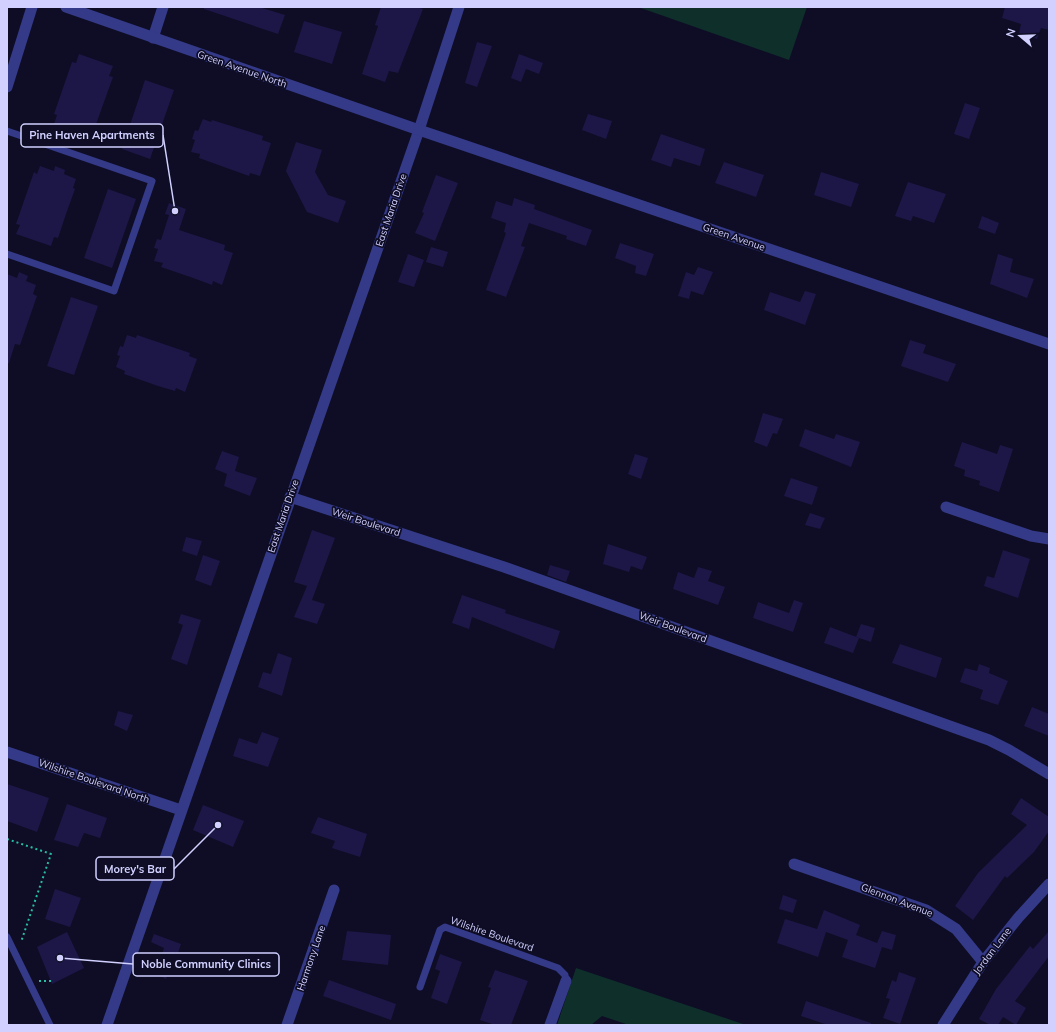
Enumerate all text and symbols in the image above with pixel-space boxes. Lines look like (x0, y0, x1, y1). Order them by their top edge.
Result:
north arrow (1000, 16, 1040, 56)
text: N (1003, 27, 1019, 39)
street label: Green Avenue North (195, 48, 289, 91)
callout: Pine Haven Apartments (21, 124, 163, 147)
text: Pine Haven Apartments (29, 128, 155, 142)
street label: East Maria Drive (372, 172, 410, 248)
street label: Green Avenue (701, 220, 767, 254)
street label: East Maria Drive (264, 478, 302, 554)
street label: Weir Boulevard (330, 505, 402, 539)
street label: Weir Boulevard (637, 609, 709, 645)
street label: Wilshire Boulevard North (37, 756, 151, 806)
callout: Morey's Bar (96, 857, 174, 880)
text: Morey's Bar (104, 862, 167, 876)
street label: Glennon Avenue (859, 880, 935, 920)
street label: Wilshire Boulevard (449, 914, 535, 954)
street label: Harmony Lane (294, 924, 328, 992)
street label: Jordan Lane (970, 925, 1014, 977)
callout: Noble Community Clinics (133, 953, 279, 976)
text: Noble Community Clinics (141, 957, 272, 971)

